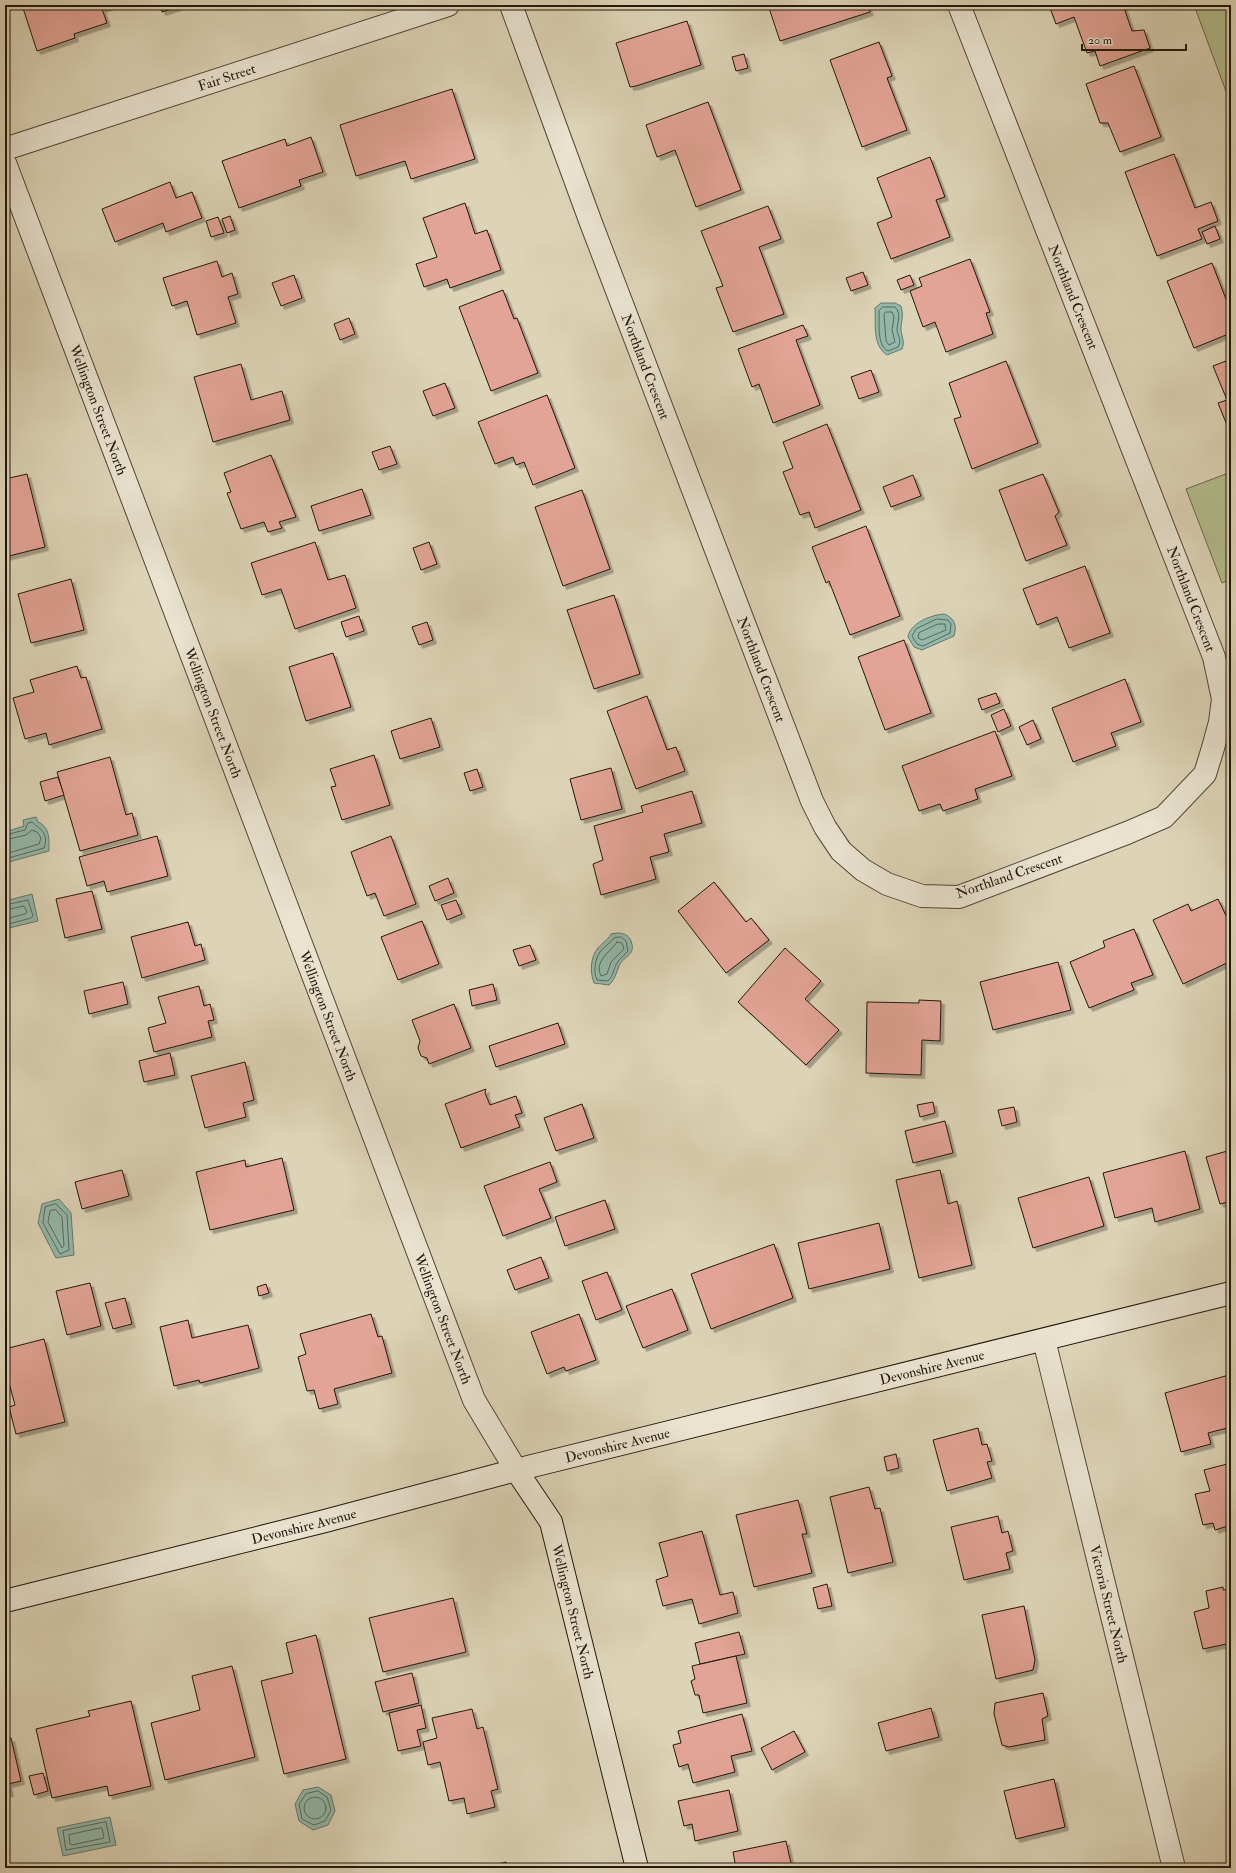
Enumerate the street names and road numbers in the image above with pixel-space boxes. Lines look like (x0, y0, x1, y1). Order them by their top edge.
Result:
street label: Fair Street (195, 59, 258, 94)
street label: Northland Crescent (1044, 242, 1102, 352)
street label: Northland Crescent (618, 311, 674, 422)
street label: Wellington Street North (66, 341, 131, 478)
street label: Northland Crescent (1163, 544, 1219, 655)
street label: Northland Crescent (734, 614, 790, 725)
street label: Wellington Street North (181, 644, 246, 781)
street label: Northland Crescent (954, 850, 1065, 902)
street label: Wellington Street North (296, 947, 361, 1084)
street label: Wellington Street North (410, 1250, 476, 1387)
street label: Devonshire Avenue (878, 1346, 986, 1388)
street label: Devonshire Avenue (563, 1424, 672, 1466)
street label: Devonshire Avenue (250, 1505, 358, 1548)
street label: Wellington Street North (548, 1542, 598, 1681)
street label: Victoria Street North (1086, 1543, 1132, 1665)

